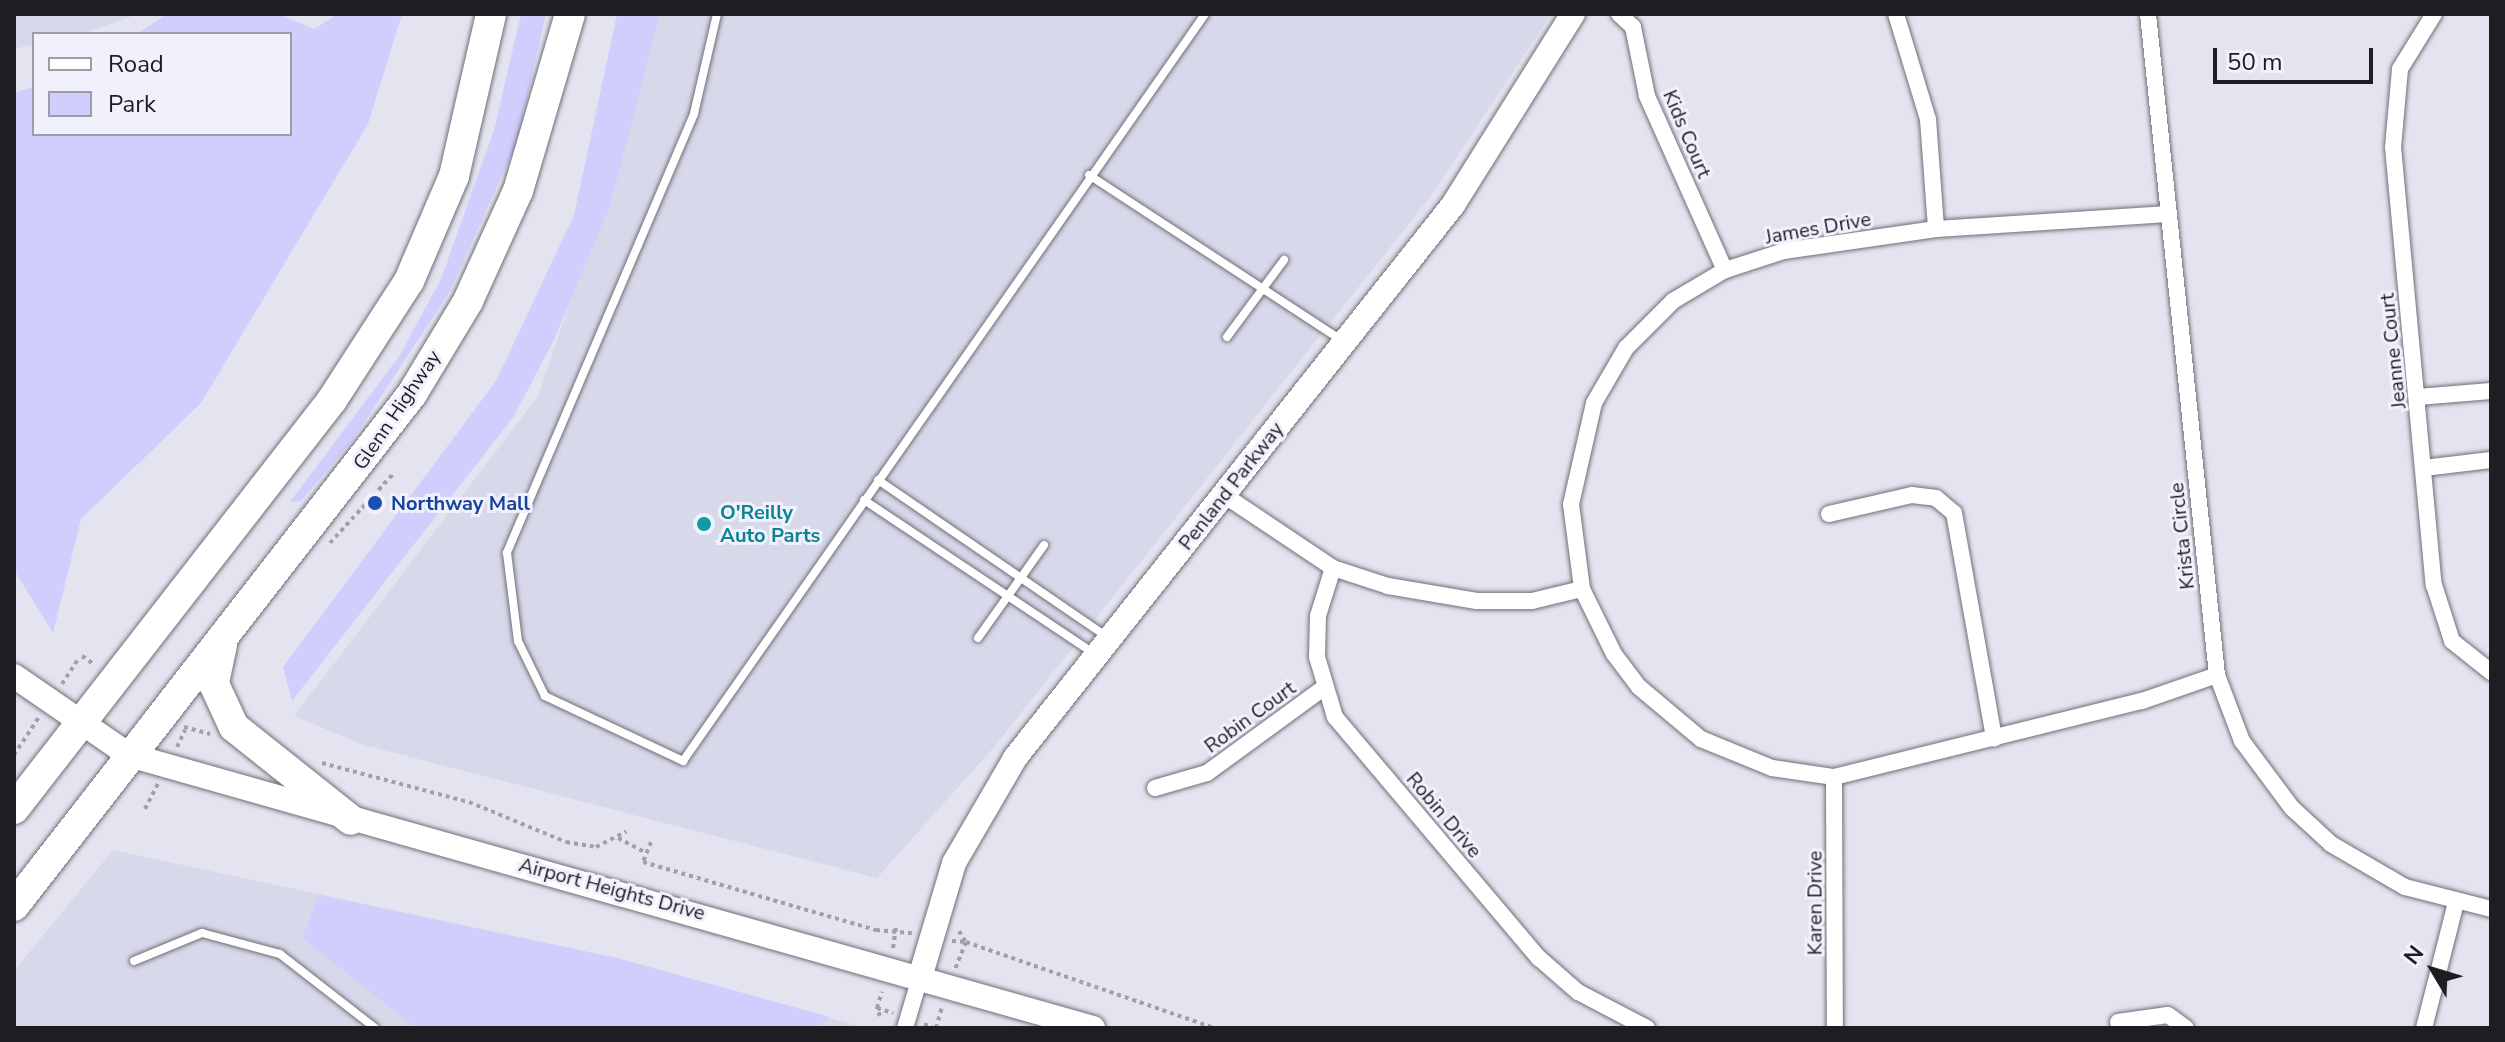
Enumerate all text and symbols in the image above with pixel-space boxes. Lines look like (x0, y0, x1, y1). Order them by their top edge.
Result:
legend (32, 32, 292, 136)
scale bar (2217, 32, 2377, 82)
text: 50 m (2227, 46, 2283, 78)
text: Road (108, 48, 164, 80)
street label: Kids Court (1658, 86, 1716, 182)
text: Park (108, 88, 156, 120)
street label: James Drive (1763, 207, 1873, 249)
street label: Jeanne Court (2375, 292, 2411, 410)
street label: Glenn Highway (348, 346, 446, 474)
street label: Penland Parkway (1174, 417, 1288, 555)
street label: Krista Circle (2164, 481, 2200, 591)
place label: Northway Mall (391, 491, 530, 515)
marker: Northway Mall (366, 494, 384, 512)
place label: O'Reilly Auto Parts (720, 500, 820, 547)
marker: O'Reilly Auto Parts (695, 515, 713, 533)
street label: Robin Court (1200, 676, 1300, 758)
street label: Robin Drive (1401, 767, 1487, 863)
street label: Karen Drive (1803, 851, 1827, 955)
street label: Airport Heights Drive (516, 853, 708, 925)
north arrow (2393, 930, 2473, 1010)
text: N (2397, 940, 2431, 971)

